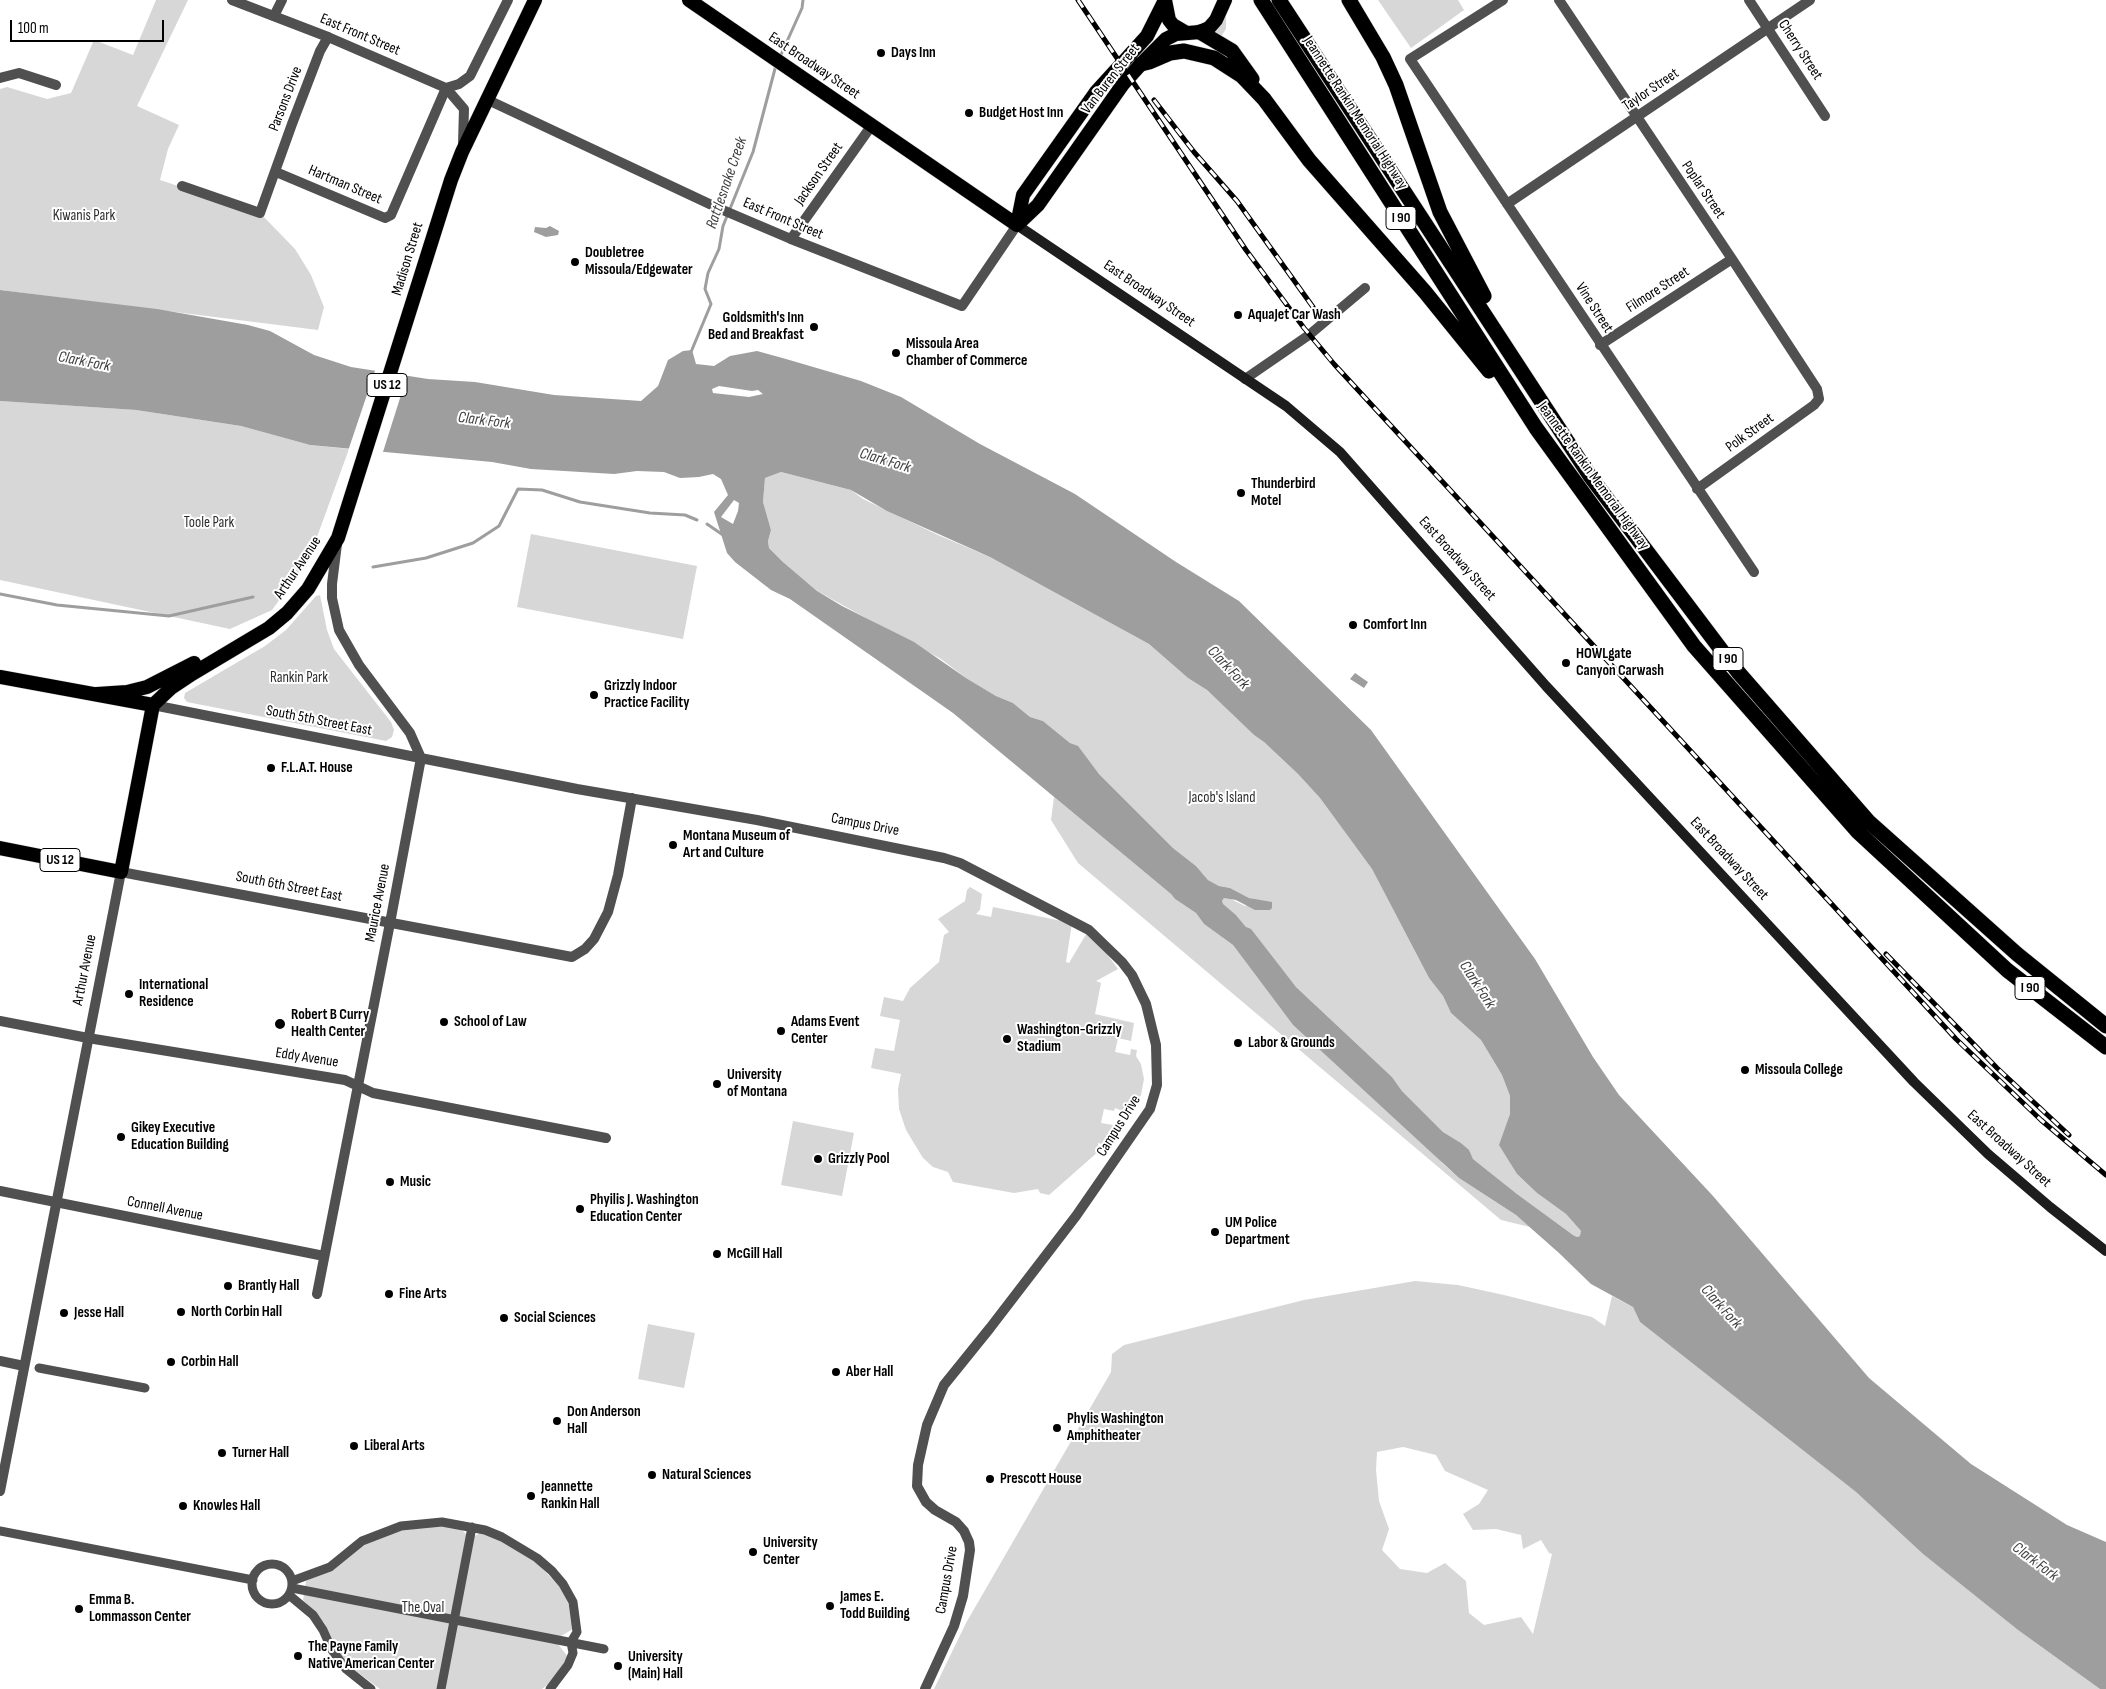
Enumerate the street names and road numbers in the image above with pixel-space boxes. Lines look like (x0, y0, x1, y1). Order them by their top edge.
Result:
street label: East Front Street (317, 10, 403, 60)
street label: Cherry Street (1774, 16, 1826, 84)
street label: East Broadway Street (765, 29, 863, 103)
street label: Jeannette Rankin Memorial Highway (1299, 33, 1411, 193)
street label: Van Buren Street (1078, 40, 1144, 118)
street label: Parsons Drive (265, 64, 307, 134)
street label: Taylor Street (1619, 65, 1683, 115)
street label: Jackson Street (791, 139, 847, 209)
street label: Poplar Street (1677, 158, 1729, 222)
street label: Hartman Street (305, 161, 385, 209)
street label: East Front Street (740, 194, 826, 244)
road number: I 90 (1386, 207, 1416, 230)
street label: Madison Street (388, 220, 428, 298)
street label: East Broadway Street (1100, 257, 1198, 331)
street label: Filmore Street (1623, 263, 1693, 317)
street label: Vine Street (1571, 280, 1617, 336)
road number: US 12 (367, 374, 407, 396)
street label: Jeannette Rankin Memorial Highway (1533, 398, 1653, 554)
street label: Polk Street (1722, 410, 1778, 456)
street label: East Broadway Street (1415, 513, 1499, 605)
street label: Arthur Avenue (270, 533, 326, 603)
road number: I 90 (1713, 648, 1743, 671)
street label: South 5th Street East (265, 702, 373, 740)
street label: Campus Drive (829, 810, 901, 840)
street label: East Broadway Street (1686, 814, 1772, 904)
road number: US 12 (40, 848, 80, 872)
street label: Maurice Avenue (362, 862, 394, 944)
street label: South 6th Street East (234, 868, 344, 906)
street label: Arthur Avenue (69, 933, 101, 1007)
road number: I 90 (2015, 976, 2045, 1000)
street label: Eddy Avenue (274, 1044, 340, 1072)
street label: Campus Drive (1093, 1092, 1145, 1160)
street label: East Broadway Street (1963, 1107, 2055, 1191)
street label: Connell Avenue (126, 1193, 204, 1225)
street label: Campus Drive (932, 1545, 962, 1615)

